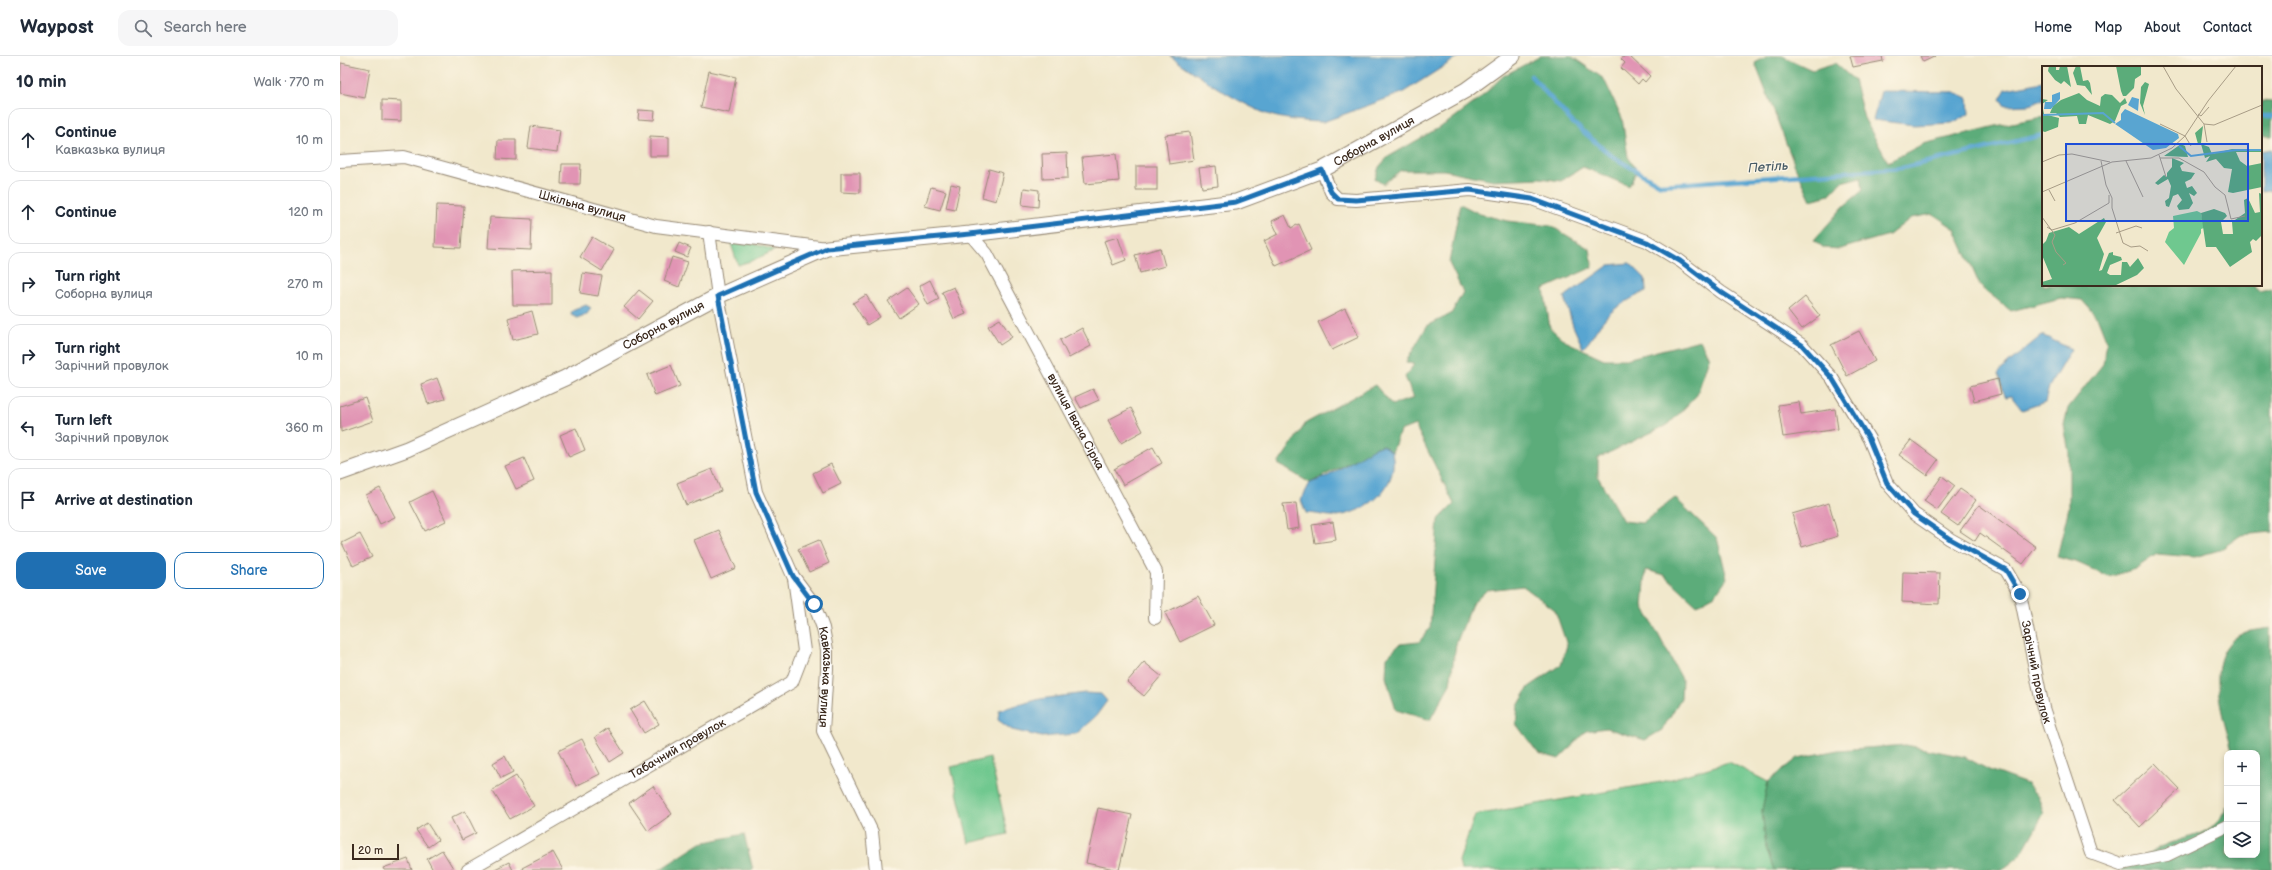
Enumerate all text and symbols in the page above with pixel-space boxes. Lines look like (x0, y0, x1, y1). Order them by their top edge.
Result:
search box (118, 10, 398, 46)
text: Waypost (20, 16, 94, 39)
icon: search (132, 17, 154, 39)
text: Search here (164, 18, 247, 37)
text: Home (2034, 19, 2072, 36)
text: Map (2094, 19, 2122, 36)
text: About (2144, 19, 2181, 36)
text: Contact (2203, 19, 2252, 36)
inset map (2042, 66, 2262, 286)
text: 10 min (16, 72, 67, 92)
text: Walk · 770 m (253, 74, 324, 90)
street label: Соборна вулиця (1331, 113, 1418, 170)
text: Continue (55, 123, 117, 142)
icon: ahead (17, 129, 39, 151)
text: 10 m (296, 132, 323, 148)
text: Кавказька вулиця (55, 142, 165, 158)
water label: Петіль (1748, 158, 1789, 176)
street label: Шкільна вулиця (537, 187, 628, 226)
icon: ahead (17, 201, 39, 223)
text: Continue (55, 203, 117, 222)
text: 120 m (288, 204, 323, 220)
text: Turn right (55, 267, 120, 286)
icon: right (17, 273, 39, 295)
text: 270 m (287, 276, 323, 292)
text: Соборна вулиця (55, 286, 153, 302)
street label: Соборна вулиця (620, 298, 707, 354)
text: Turn right (55, 339, 120, 358)
icon: right (17, 345, 39, 367)
text: 10 m (296, 348, 323, 364)
text: Зарічний провулок (55, 358, 169, 374)
street label: вулиця Івана Сірка (1044, 371, 1107, 473)
text: Turn left (55, 411, 112, 430)
icon: left (17, 417, 39, 439)
text: 360 m (285, 420, 323, 436)
text: Зарічний провулок (55, 430, 169, 446)
icon: arrive (17, 489, 39, 511)
text: Arrive at destination (55, 491, 193, 510)
button: Save (16, 552, 166, 589)
button: Share (174, 552, 324, 589)
route end (2011, 585, 2029, 603)
route start (805, 595, 823, 613)
street label: Зарічний провулок (2018, 619, 2055, 726)
street label: Кавказька вулиця (815, 625, 834, 728)
street label: Табачний провулок (627, 715, 729, 783)
map controls (2224, 750, 2260, 858)
button: + (2224, 750, 2260, 786)
button: − (2224, 786, 2260, 822)
button: layers (2224, 822, 2260, 858)
scale bar (352, 842, 399, 861)
text: 20 m (358, 844, 383, 857)

